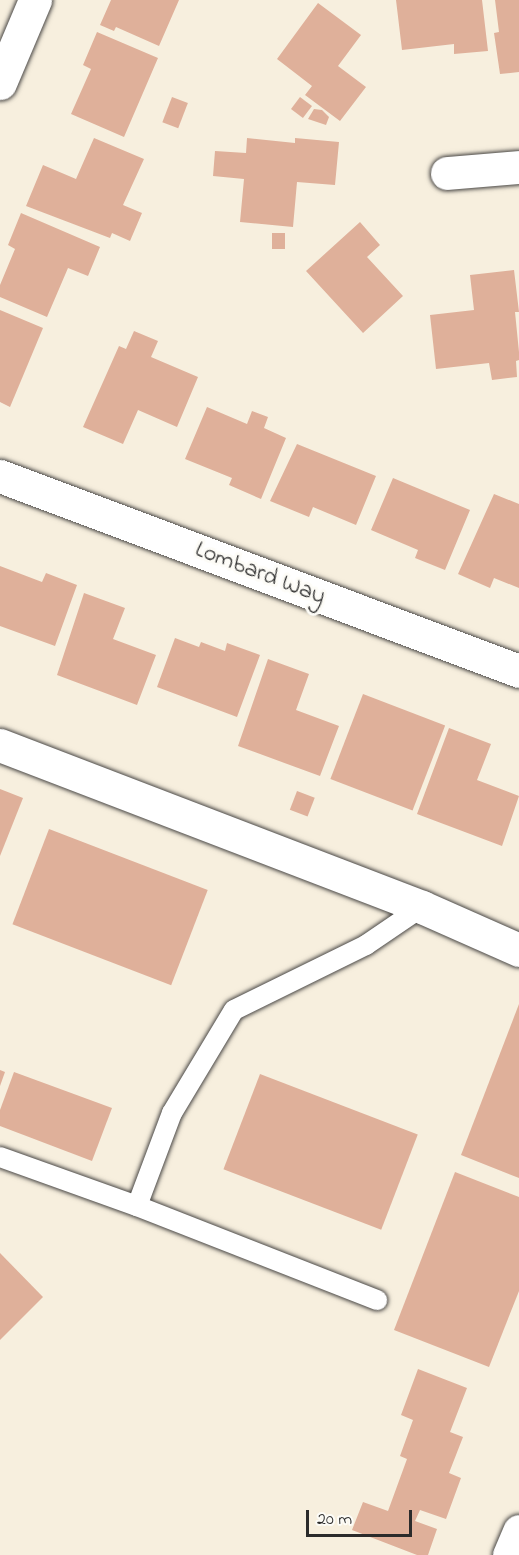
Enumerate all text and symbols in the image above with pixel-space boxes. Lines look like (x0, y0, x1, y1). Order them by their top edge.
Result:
street label: Lombard Way (191, 536, 329, 612)
scale bar (309, 1498, 416, 1536)
text: 20 m (317, 1507, 352, 1533)

